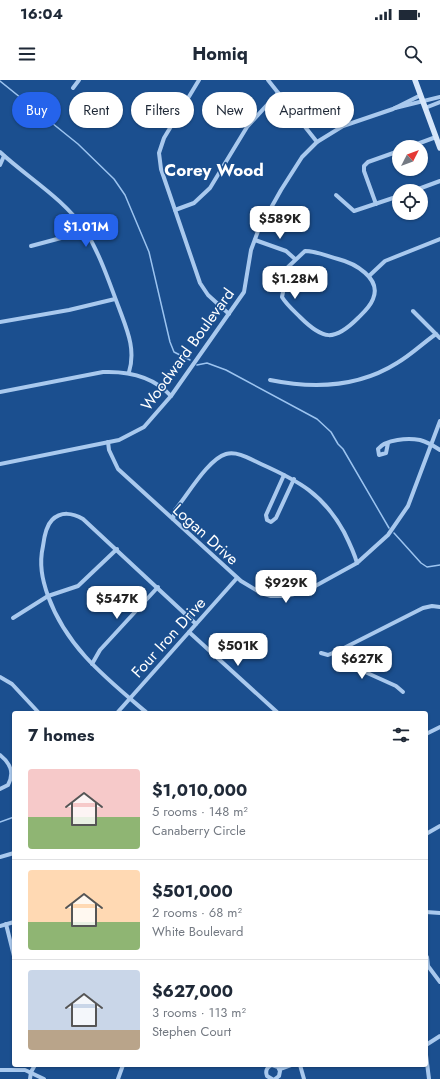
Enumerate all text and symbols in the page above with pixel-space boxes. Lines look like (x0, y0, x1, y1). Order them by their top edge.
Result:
text: 16:04 (20, 3, 63, 25)
text: Homiq (192, 41, 248, 67)
icon: menu (16, 43, 38, 65)
icon: search (402, 43, 424, 65)
chip: Buy (12, 92, 61, 128)
chip: Rent (69, 92, 123, 128)
chip: Filters (131, 92, 194, 128)
chip: New (202, 92, 257, 128)
chip: Apartment (265, 92, 354, 128)
north arrow (392, 140, 428, 176)
map controls (392, 140, 428, 220)
district label: Corey Wood (164, 158, 264, 182)
button: locate (392, 184, 428, 220)
pin: $589K (252, 206, 308, 240)
text: $589K (259, 209, 301, 228)
pin: $1.01M (53, 214, 119, 248)
text: $1.01M (63, 217, 109, 236)
pin: $1.28M (262, 266, 328, 300)
text: $1.28M (271, 269, 319, 288)
street label: Woodward Boulevard (135, 283, 240, 415)
street label: Logan Drive (168, 499, 244, 570)
pin: $929K (258, 570, 314, 604)
text: $929K (264, 573, 308, 592)
pin: $547K (89, 586, 145, 620)
text: $547K (96, 589, 138, 608)
street label: Four Iron Drive (126, 592, 211, 683)
pin: $501K (210, 633, 266, 667)
text: $501K (218, 636, 258, 655)
pin: $627K (334, 646, 390, 680)
text: $627K (341, 649, 383, 668)
text: 7 homes (28, 723, 95, 747)
icon: filters (390, 724, 412, 746)
text: $1,010,000 (152, 778, 247, 802)
icon: home (60, 785, 108, 833)
text: 5 rooms · 148 m² (152, 802, 248, 821)
text: Canaberry Circle (152, 821, 246, 840)
text: $501,000 (152, 879, 233, 903)
icon: home (60, 886, 108, 934)
text: 2 rooms · 68 m² (152, 903, 242, 922)
text: White Boulevard (152, 922, 243, 941)
text: $627,000 (152, 979, 233, 1003)
icon: home (60, 986, 108, 1034)
text: 3 rooms · 113 m² (152, 1003, 246, 1022)
text: Stephen Court (152, 1022, 231, 1041)

